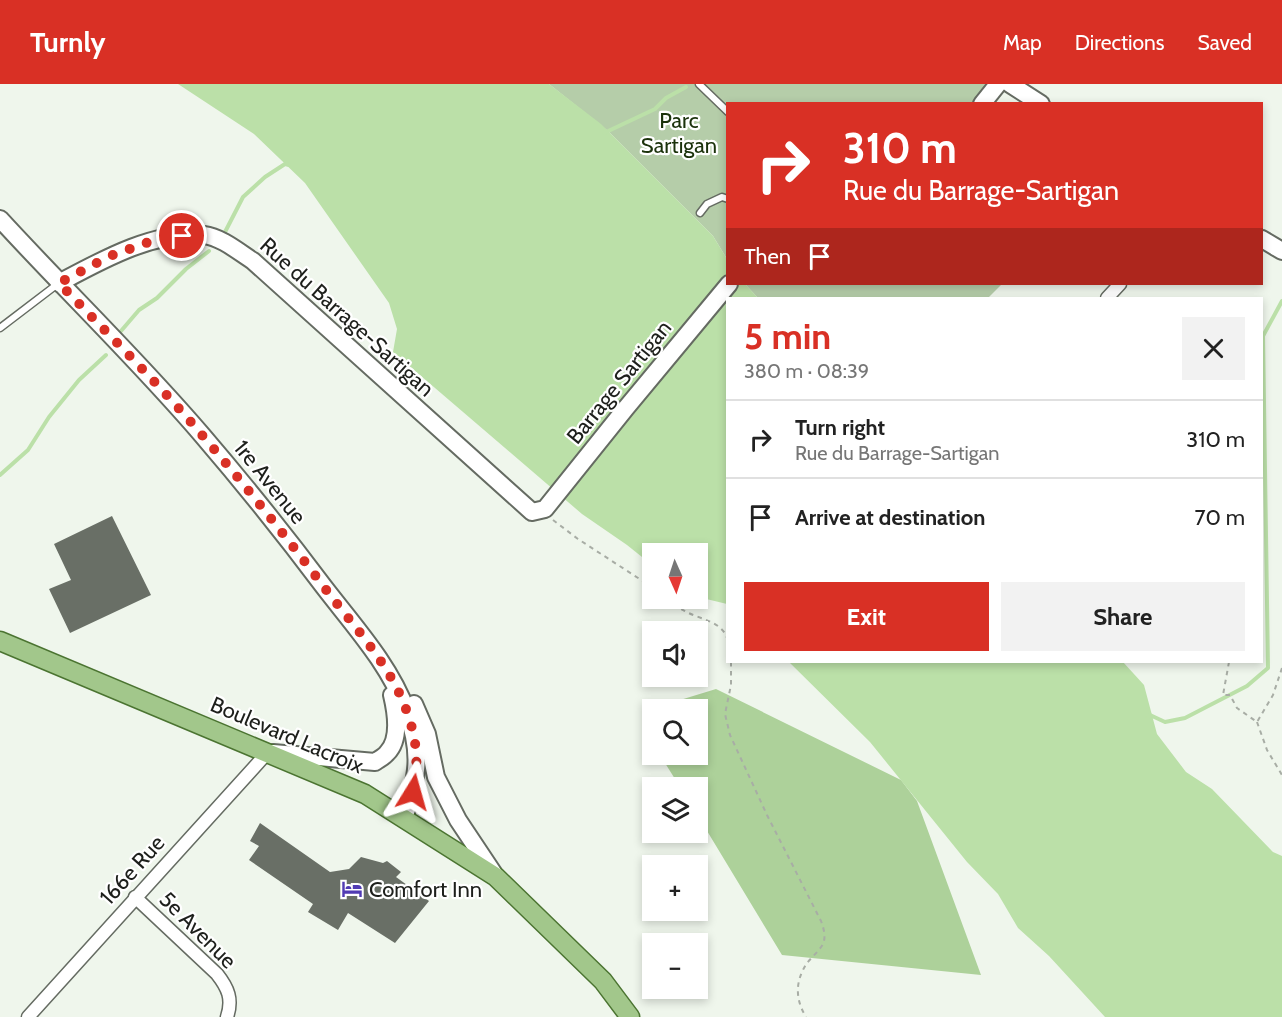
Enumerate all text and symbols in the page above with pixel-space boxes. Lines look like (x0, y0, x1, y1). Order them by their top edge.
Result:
text: Turnly (30, 25, 106, 59)
text: Map (1003, 30, 1042, 55)
text: Directions (1075, 30, 1164, 55)
text: Saved (1197, 30, 1252, 55)
park label: Parc Sartigan (641, 107, 717, 159)
text: 310 m (843, 122, 957, 174)
icon: right (744, 126, 822, 204)
text: Rue du Barrage-Sartigan (843, 174, 1119, 207)
pin (156, 210, 207, 261)
icon: arrive (165, 219, 198, 252)
street label: Rue du Barrage-Sartigan (254, 232, 440, 402)
icon: arrive (803, 240, 836, 273)
text: Then (744, 243, 791, 270)
text: 5 min (744, 314, 831, 358)
street label: Barrage Sartigan (561, 315, 677, 449)
button: close (1182, 317, 1245, 380)
text: 380 m · 08:39 (744, 359, 869, 383)
text: Turn right (795, 414, 885, 441)
icon: right (744, 423, 777, 456)
text: 310 m (1186, 426, 1245, 453)
street label: 1re Avenue (228, 435, 312, 529)
text: Rue du Barrage-Sartigan (795, 441, 1000, 465)
icon: arrive (744, 501, 777, 534)
text: Arrive at destination (795, 504, 985, 531)
text: 70 m (1195, 504, 1245, 531)
north arrow (642, 543, 708, 609)
map controls (642, 543, 708, 999)
button: Exit (744, 582, 989, 651)
button: Share (1001, 582, 1245, 651)
button: sound (642, 621, 708, 687)
street label: Boulevard Lacroix (206, 691, 368, 780)
button: search (642, 699, 708, 765)
position arrow (381, 760, 445, 824)
button: layers (642, 777, 708, 843)
street label: 166e Rue (94, 830, 170, 910)
button: + (642, 855, 708, 921)
place label: Comfort Inn (369, 876, 482, 903)
hotel icon: Comfort Inn (340, 877, 364, 901)
street label: 5e Avenue (154, 886, 242, 974)
button: − (642, 933, 708, 999)

